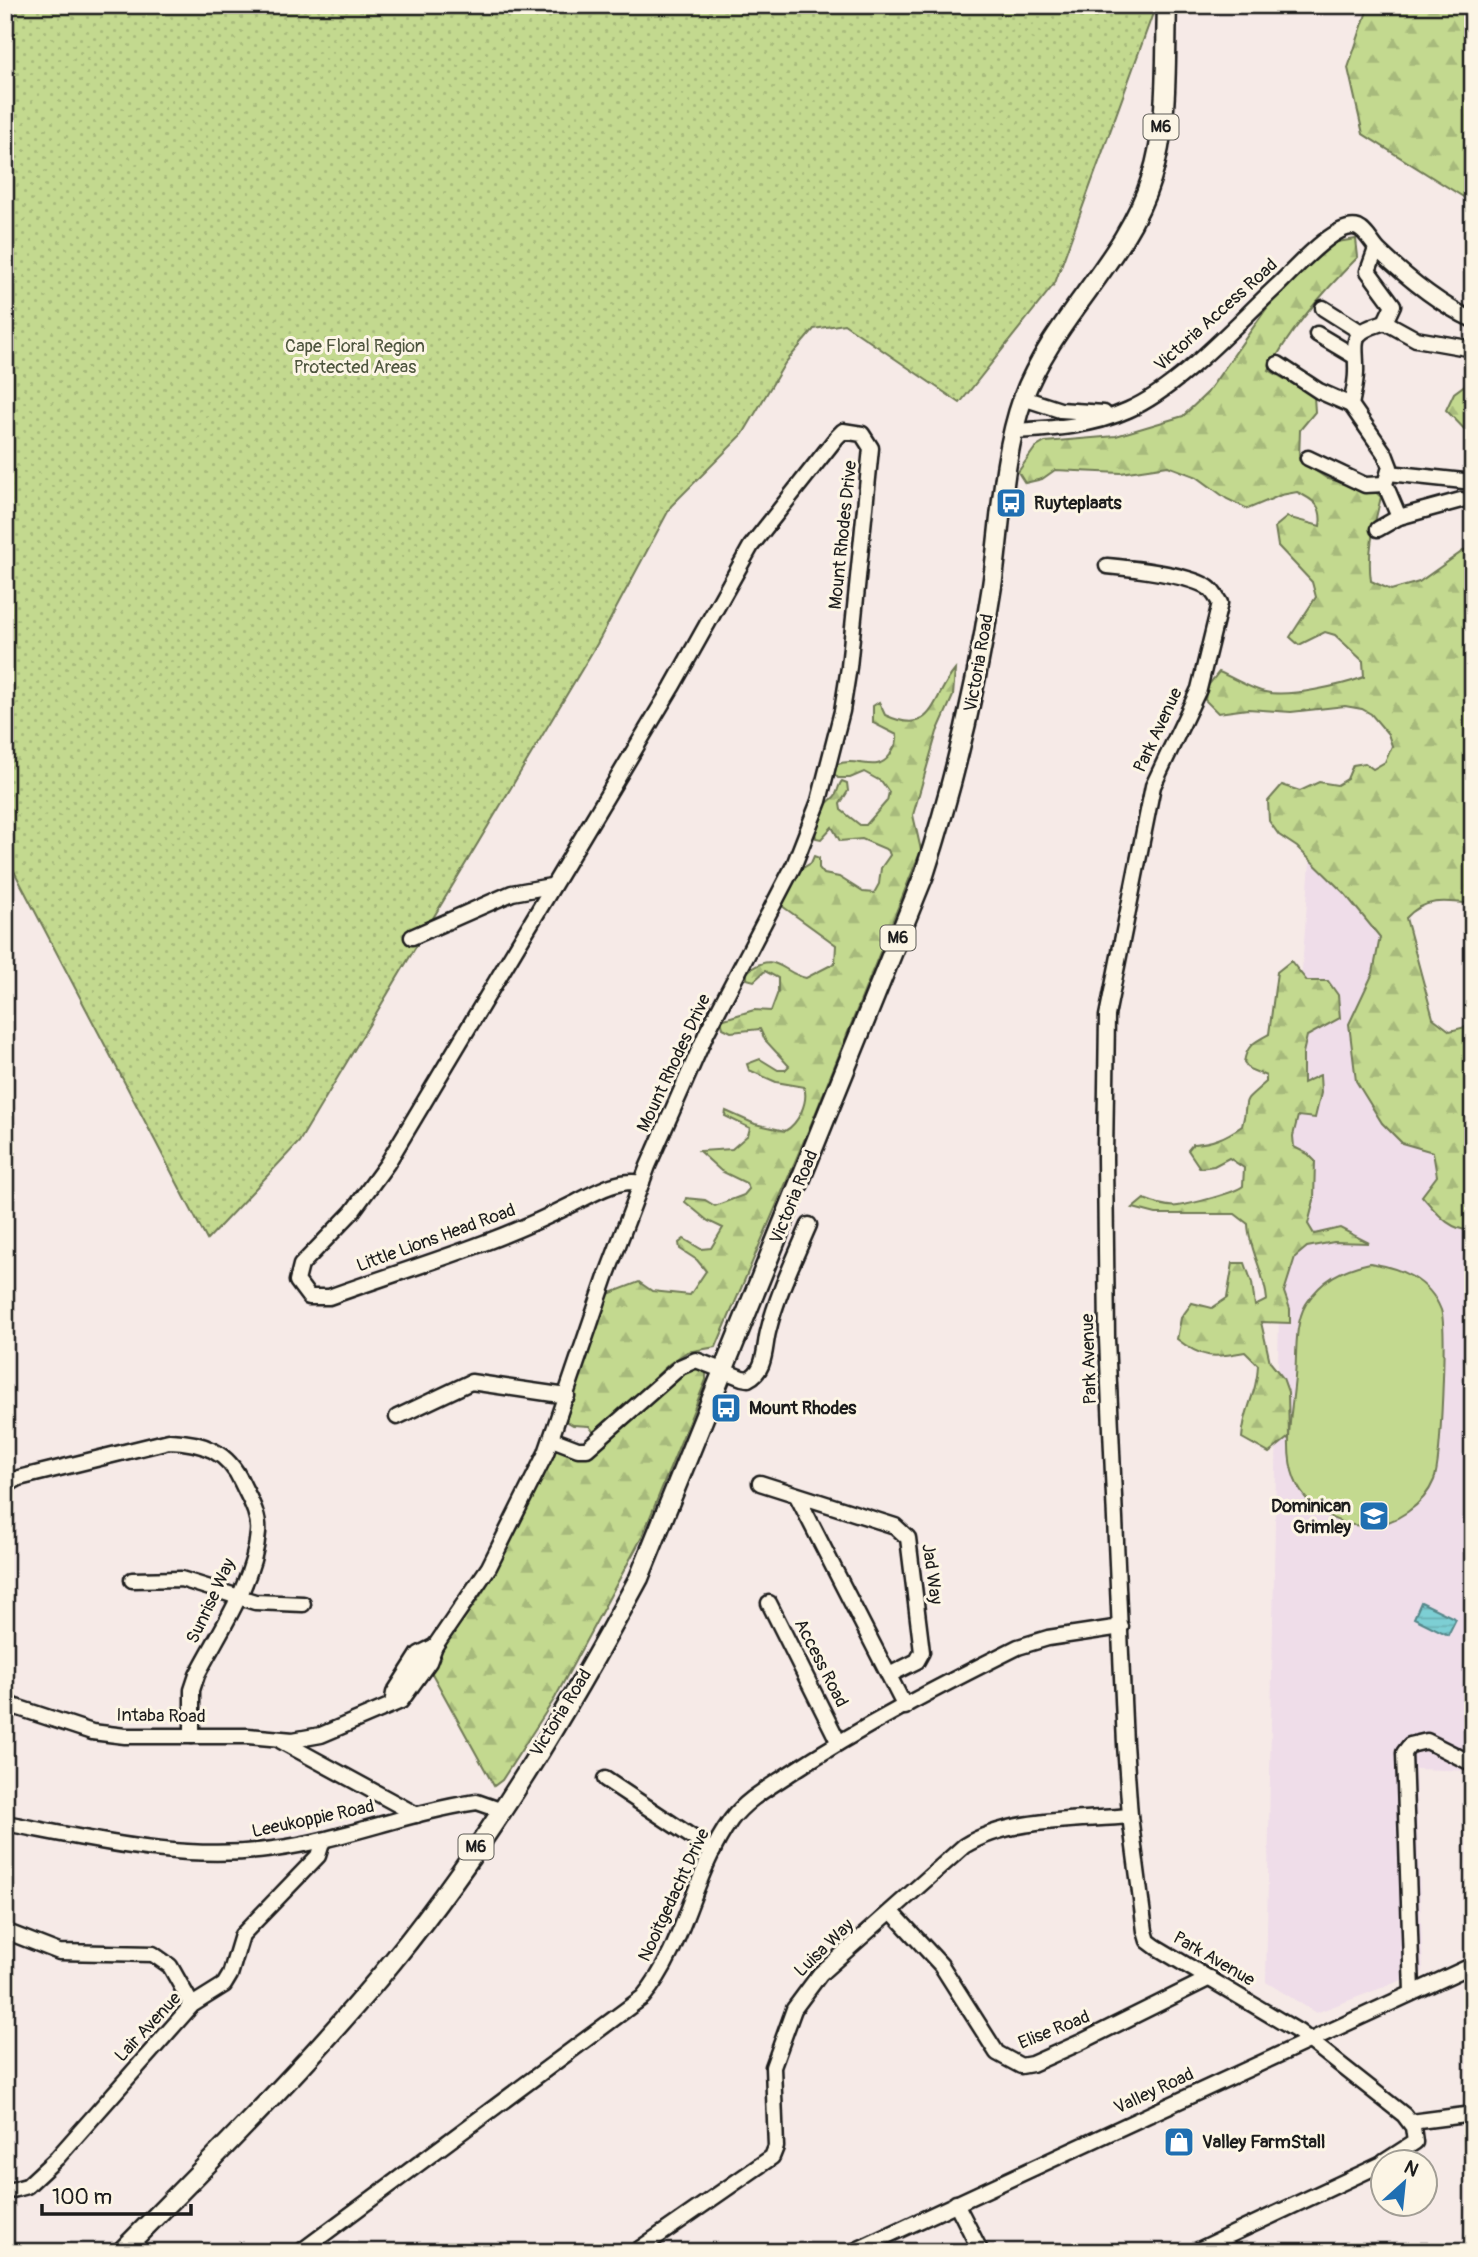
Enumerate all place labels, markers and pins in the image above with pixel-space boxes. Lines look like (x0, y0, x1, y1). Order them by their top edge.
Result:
bus stop icon: Ruyteplaats (994, 486, 1028, 520)
place label: Ruyteplaats (1034, 492, 1123, 515)
bus stop icon: Mount Rhodes (709, 1391, 743, 1425)
place label: Mount Rhodes (749, 1397, 857, 1420)
place label: Dominican Grimley (1271, 1495, 1351, 1539)
school or university icon: Dominican Grimley (1357, 1499, 1391, 1533)
shop icon: Valley FarmStall (1162, 2125, 1196, 2159)
place label: Valley FarmStall (1202, 2131, 1325, 2154)

